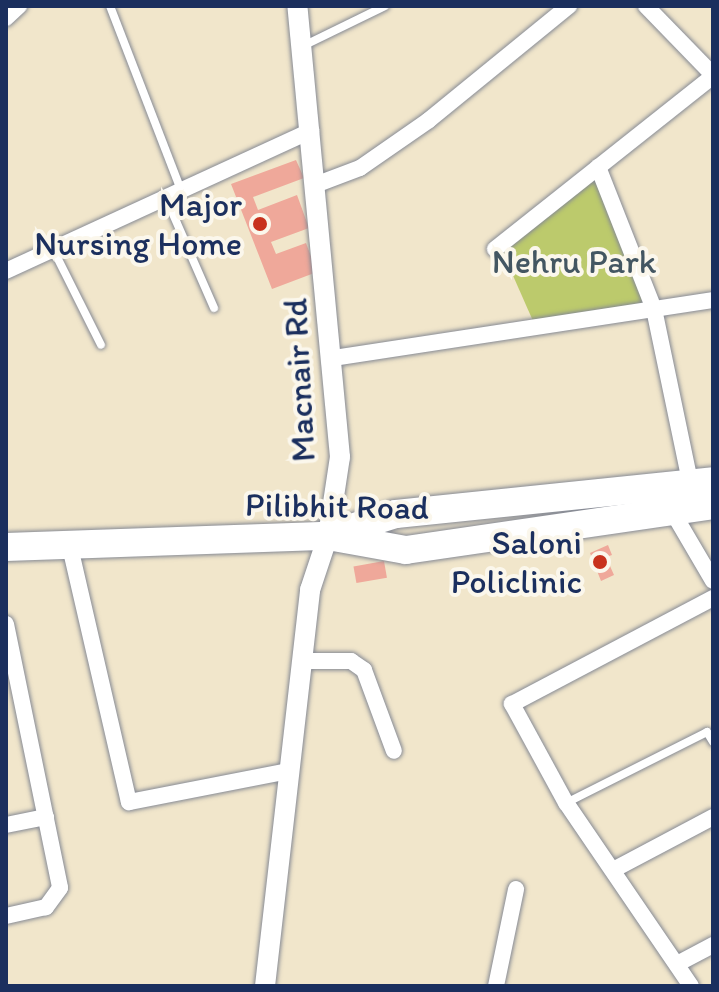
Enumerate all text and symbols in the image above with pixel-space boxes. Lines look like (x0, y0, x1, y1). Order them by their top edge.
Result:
place label: Major Nursing Home (33, 184, 242, 264)
marker: Major Nursing Home (249, 213, 271, 235)
park label: Nehru Park (492, 242, 656, 282)
street label: Macnair Rd (274, 297, 324, 463)
street label: Pilibhit Road (244, 484, 430, 528)
place label: Saloni Policlinic (451, 522, 582, 602)
marker: Saloni Policlinic (589, 551, 611, 573)

